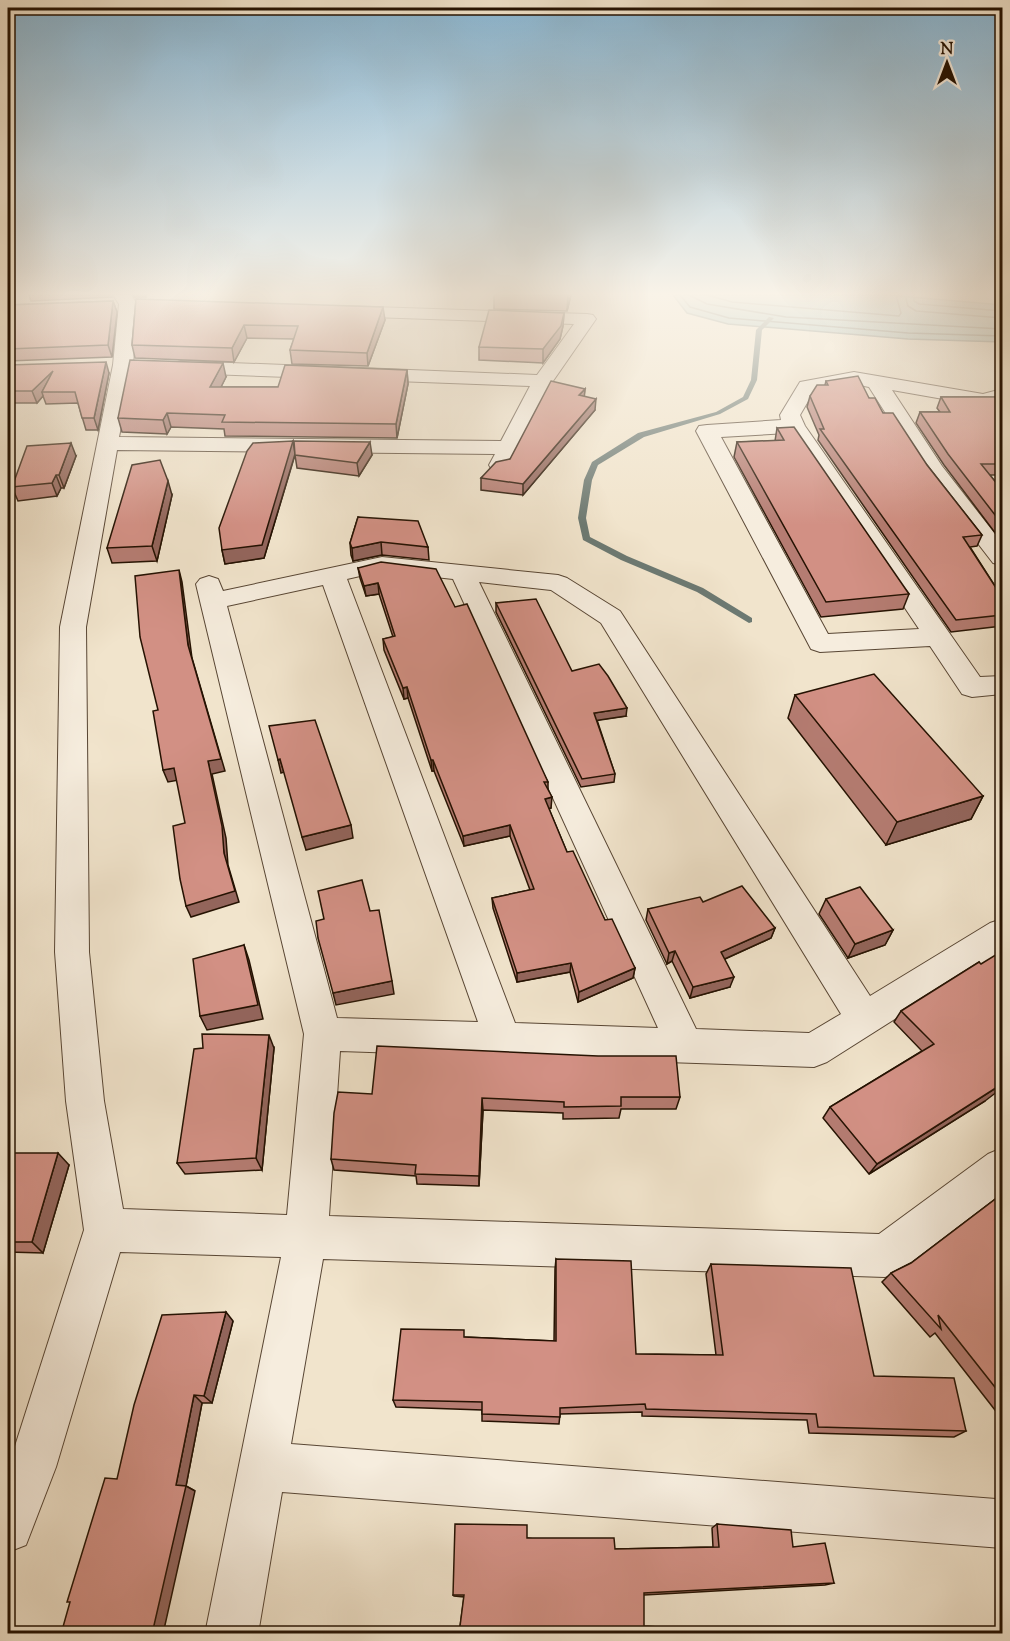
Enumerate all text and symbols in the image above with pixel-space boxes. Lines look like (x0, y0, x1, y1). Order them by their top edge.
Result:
north arrow (917, 33, 977, 93)
text: N (941, 39, 954, 62)

